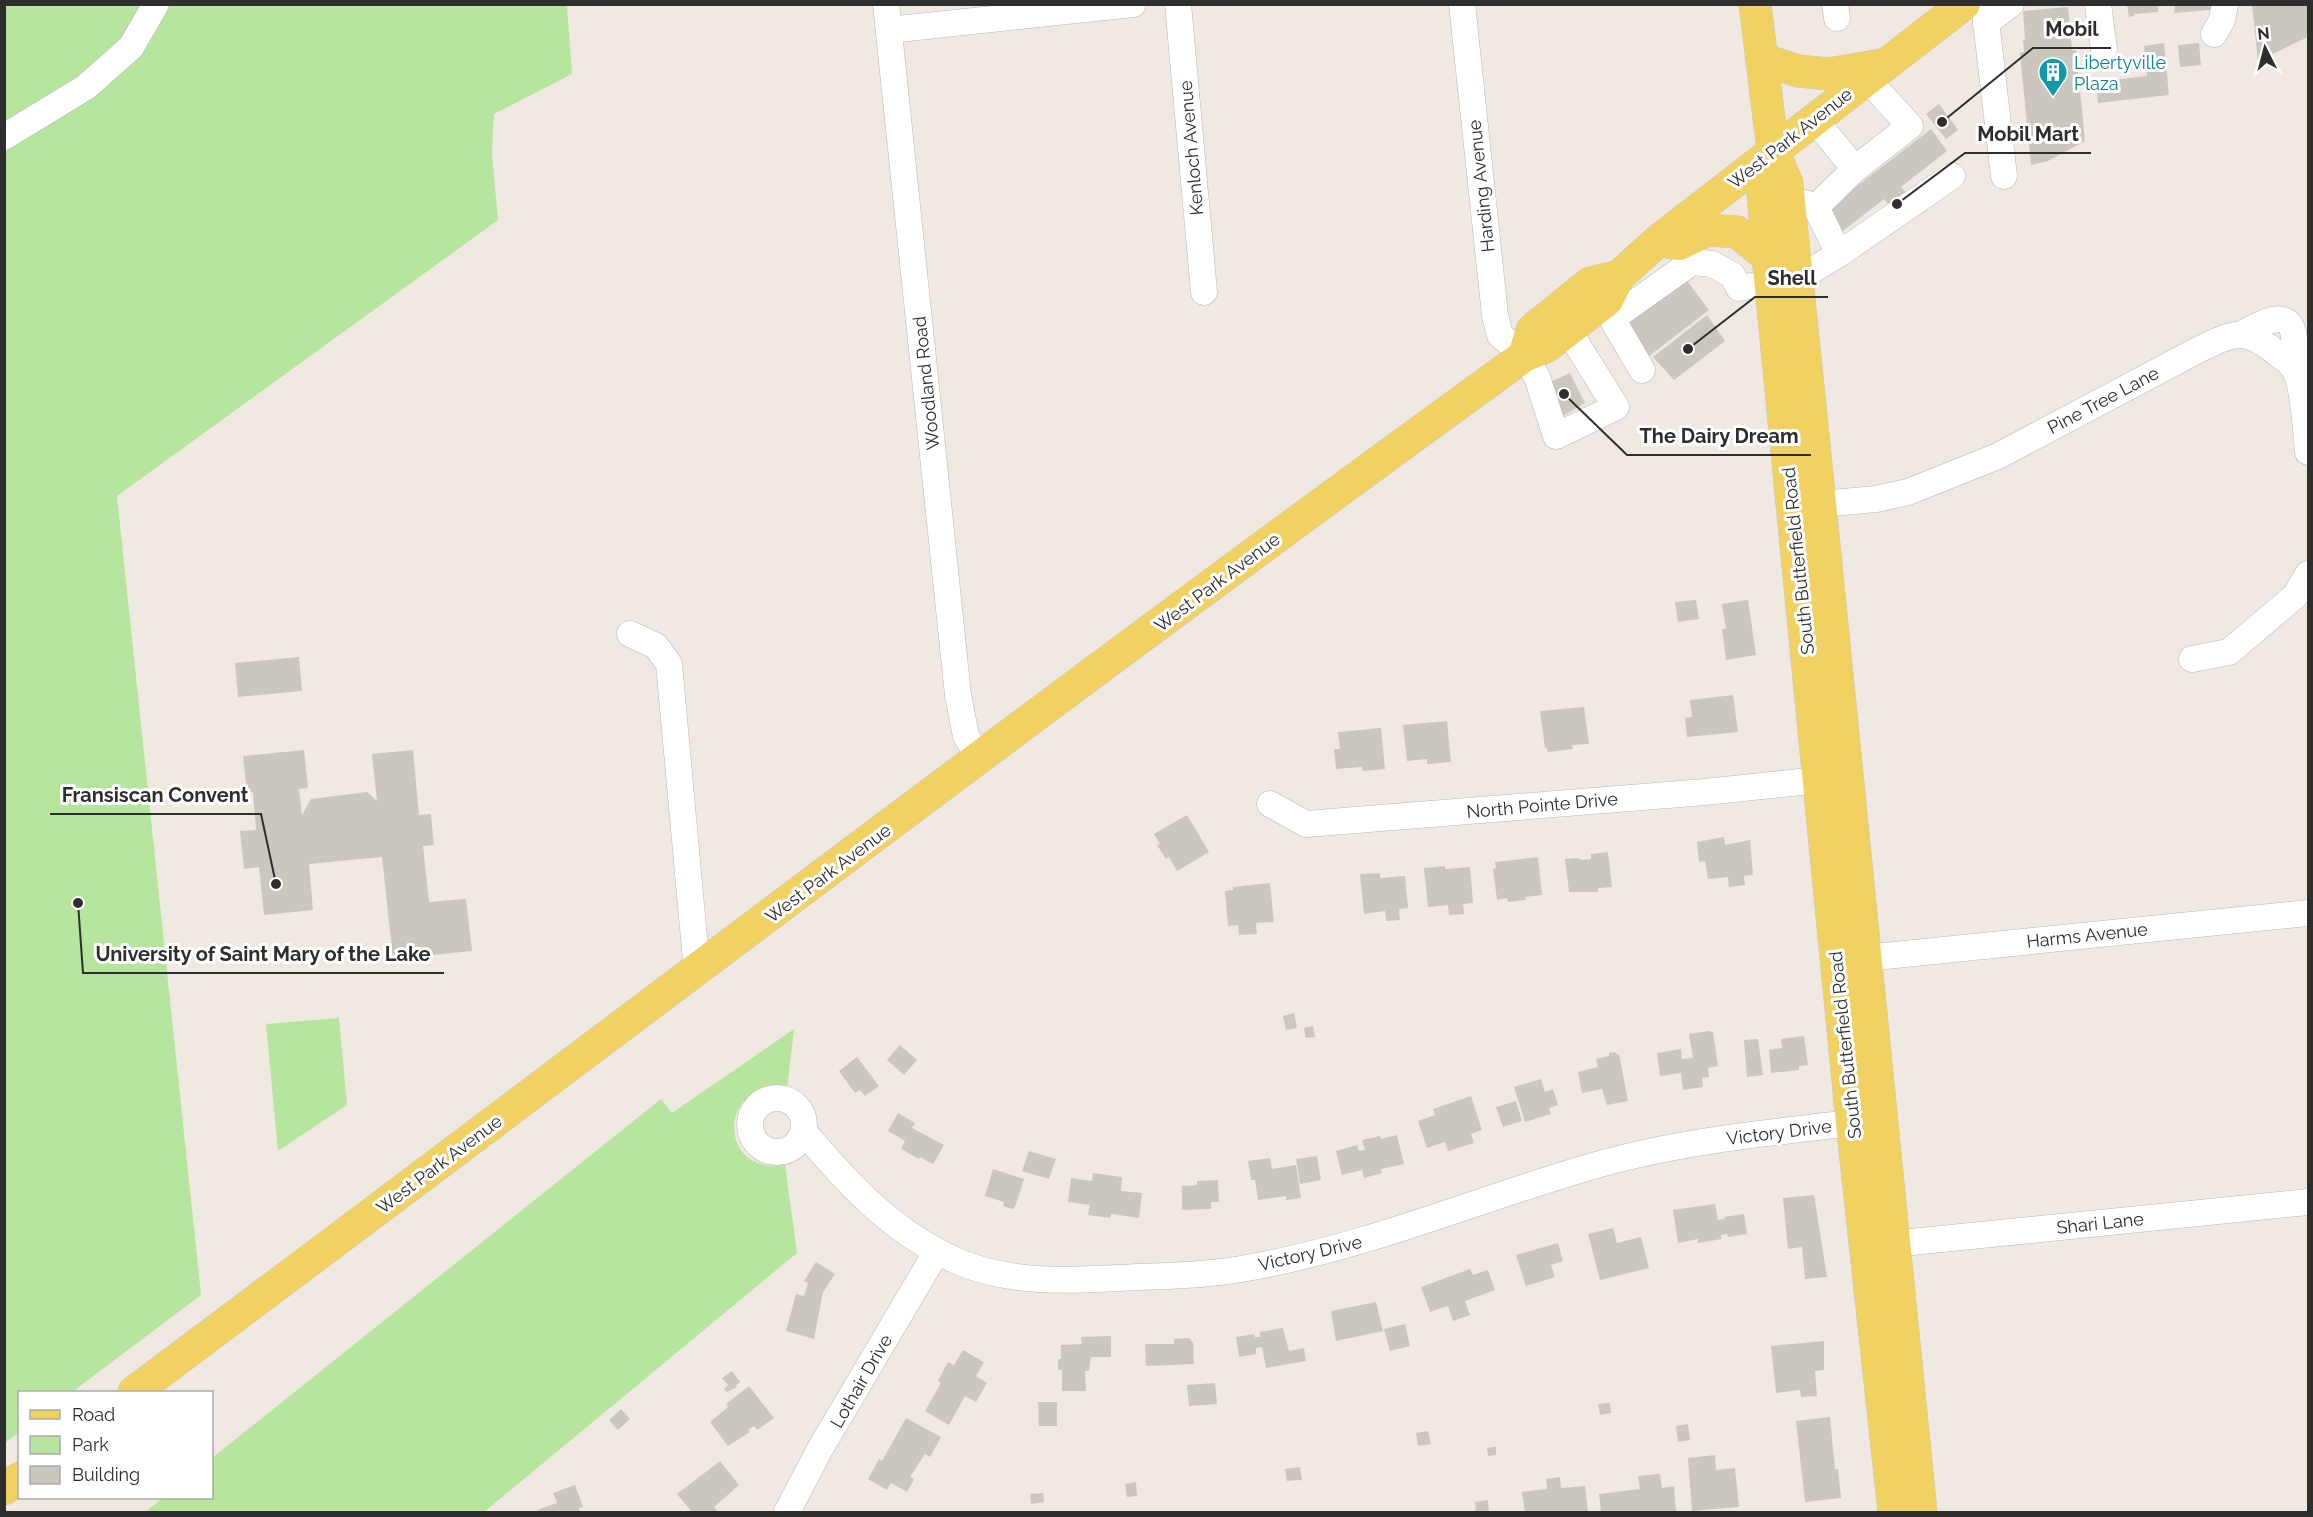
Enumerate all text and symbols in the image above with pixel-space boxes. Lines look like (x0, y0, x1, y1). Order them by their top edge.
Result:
callout: Mobil (2033, 10, 2111, 48)
text: Mobil (2045, 17, 2099, 41)
north arrow (2235, 18, 2295, 78)
text: N (2256, 23, 2271, 44)
place label: Libertyville Plaza (2074, 52, 2167, 94)
building icon: Libertyville Plaza (2037, 56, 2069, 98)
street label: Kenloch Avenue (1175, 79, 1207, 216)
street label: West Park Avenue (1724, 83, 1856, 193)
callout: Mobil Mart (1965, 115, 2091, 153)
street label: Harding Avenue (1464, 118, 1498, 253)
text: Mobil Mart (1977, 122, 2079, 146)
callout: Shell (1755, 259, 1828, 297)
text: Shell (1768, 266, 1817, 290)
street label: Woodland Road (909, 315, 943, 451)
street label: Pine Tree Lane (2044, 362, 2162, 438)
callout: The Dairy Dream (1627, 417, 1811, 455)
text: The Dairy Dream (1639, 424, 1799, 448)
street label: South Butterfield Road (1778, 466, 1818, 656)
street label: West Park Avenue (1150, 528, 1284, 636)
callout: Fransiscan Convent (50, 776, 261, 814)
text: Fransiscan Convent (62, 783, 249, 807)
street label: North Pointe Drive (1465, 788, 1619, 822)
street label: West Park Avenue (761, 819, 895, 927)
street label: Harms Avenue (2025, 918, 2149, 952)
callout: University of Saint Mary of the Lake (83, 935, 444, 973)
text: University of Saint Mary of the Lake (95, 942, 431, 966)
street label: South Butterfield Road (1825, 950, 1865, 1140)
street label: West Park Avenue (372, 1110, 506, 1218)
street label: Victory Drive (1725, 1115, 1833, 1149)
street label: Shari Lane (2055, 1208, 2145, 1238)
street label: Victory Drive (1256, 1231, 1364, 1275)
street label: Lothair Drive (826, 1330, 896, 1432)
legend (18, 1391, 213, 1499)
text: Road (72, 1404, 115, 1425)
text: Park (72, 1434, 109, 1455)
text: Building (72, 1464, 140, 1485)

